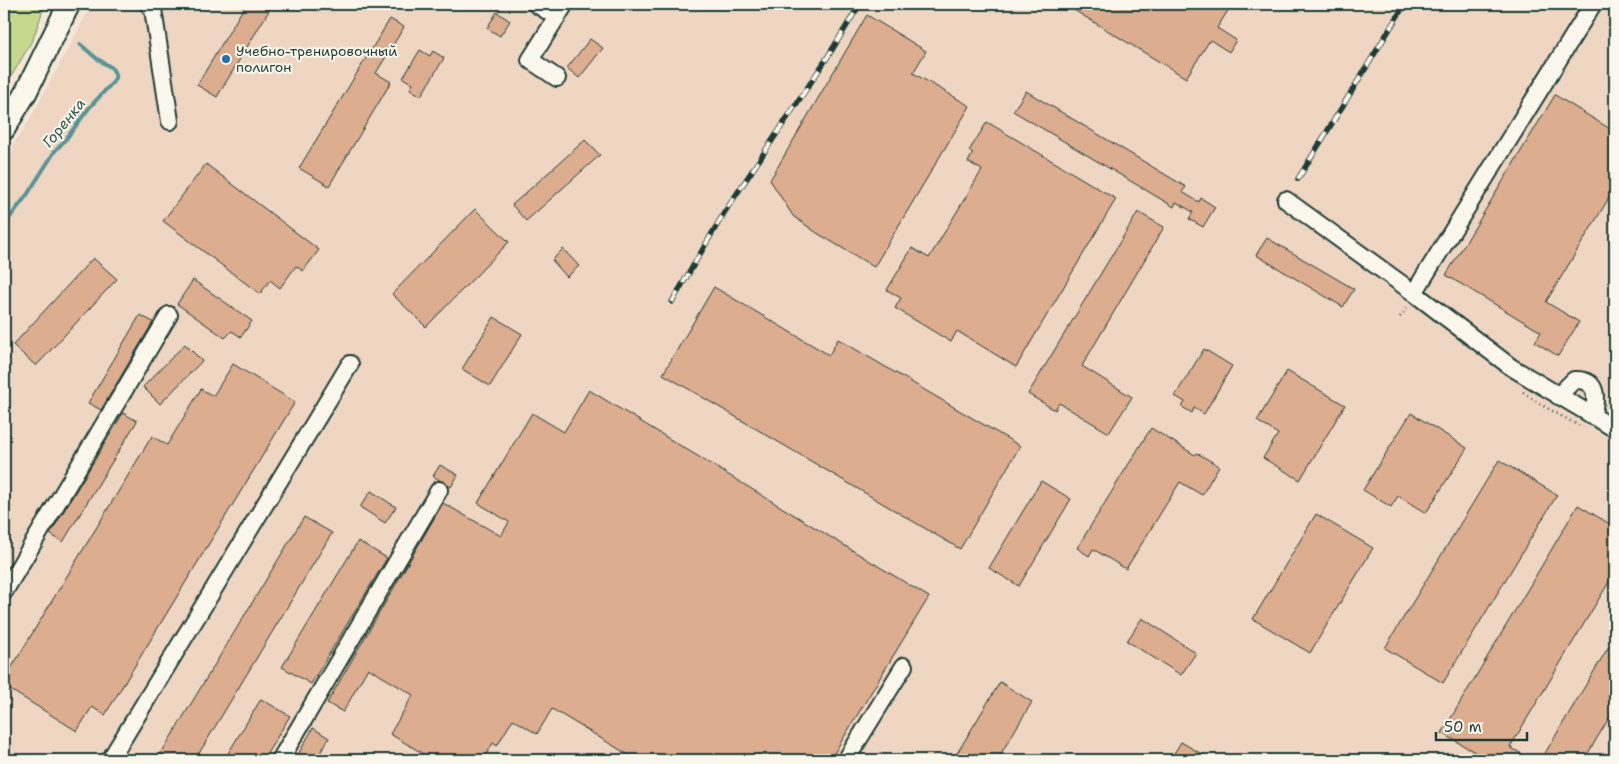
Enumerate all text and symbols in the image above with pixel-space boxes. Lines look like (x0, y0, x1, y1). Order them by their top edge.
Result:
place label: Учебно-тренировочный полигон (236, 42, 397, 76)
marker: Учебно-тренировочный полигон (220, 53, 232, 65)
water label: Горенка (38, 94, 90, 152)
scale bar (1436, 709, 1528, 741)
text: 50 m (1444, 717, 1482, 737)

